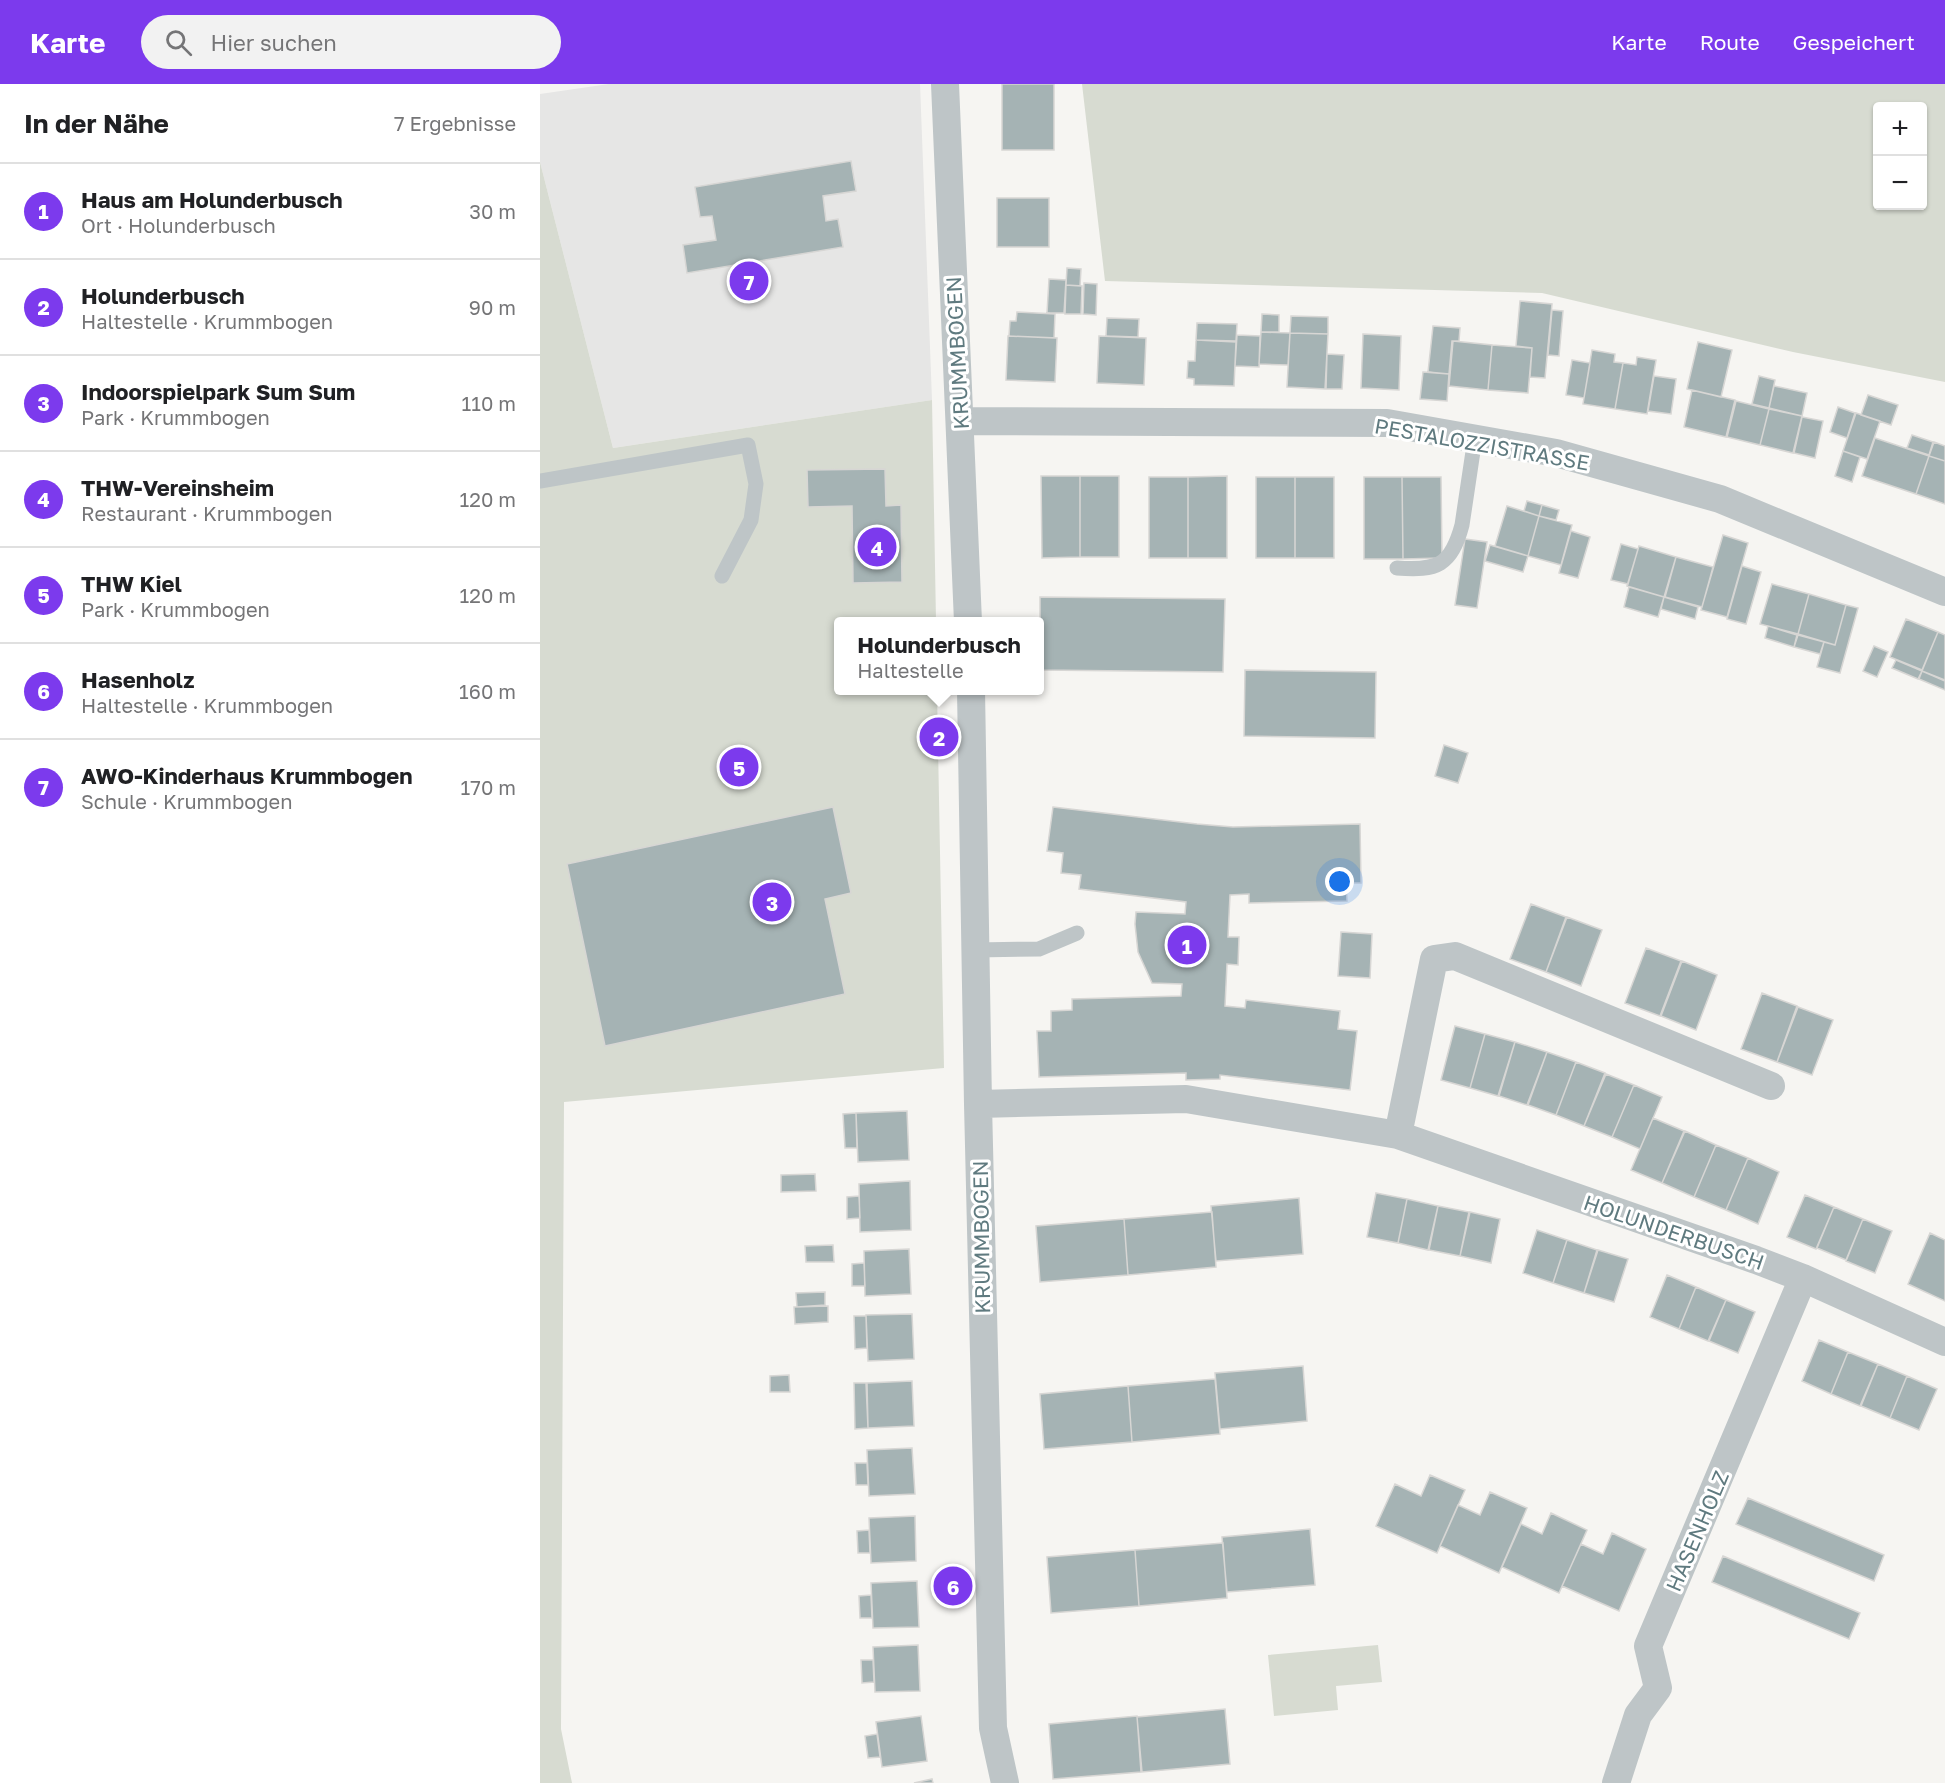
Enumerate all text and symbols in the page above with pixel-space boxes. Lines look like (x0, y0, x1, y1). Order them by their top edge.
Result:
search box (141, 15, 561, 69)
text: Karte (30, 26, 105, 59)
icon: search (162, 26, 195, 59)
text: Hier suchen (210, 29, 337, 56)
text: Karte (1611, 29, 1667, 55)
text: Route (1700, 29, 1760, 55)
text: Gespeichert (1793, 29, 1915, 55)
map controls (1873, 102, 1927, 210)
button: + (1873, 102, 1927, 156)
text: In der Nähe (24, 108, 169, 139)
text: 7 Ergebnisse (394, 111, 516, 135)
button: − (1873, 156, 1927, 210)
text: Haus am Holunderbusch (81, 186, 343, 213)
text: 1 (38, 199, 49, 223)
text: 30 m (469, 199, 516, 223)
text: Ort · Holunderbusch (81, 213, 276, 237)
pin: 7 (730, 258, 768, 304)
street label: KRUMMBOGEN (940, 276, 974, 430)
text: Holunderbusch (81, 282, 245, 309)
text: 2 (37, 295, 50, 319)
text: 90 m (469, 295, 516, 319)
text: Haltestelle · Krummbogen (81, 309, 333, 333)
text: Indoorspielpark Sum Sum (81, 378, 355, 405)
text: 3 (37, 391, 50, 415)
text: 110 m (462, 391, 516, 415)
text: Park · Krummbogen (81, 405, 270, 429)
street label: PESTALOZZISTRASSE (1373, 412, 1591, 476)
text: THW-Vereinsheim (81, 474, 274, 501)
text: 4 (37, 487, 50, 511)
text: 120 m (460, 487, 516, 511)
text: Restaurant · Krummbogen (81, 501, 333, 525)
pin: 4 (858, 524, 896, 570)
text: THW Kiel (81, 570, 182, 597)
text: 5 (37, 583, 50, 607)
text: 120 m (460, 583, 516, 607)
text: Park · Krummbogen (81, 597, 270, 621)
popup (834, 617, 1044, 695)
text: Holunderbusch (857, 631, 1021, 658)
text: Haltestelle (857, 658, 964, 682)
text: Hasenholz (81, 666, 194, 693)
text: 6 (37, 679, 50, 703)
text: 160 m (459, 679, 516, 703)
text: Haltestelle · Krummbogen (81, 693, 333, 717)
pin: 2 (920, 714, 958, 760)
pin: 5 (720, 744, 758, 790)
text: AWO-Kinderhaus Krummbogen (81, 762, 413, 789)
text: 7 (38, 775, 49, 799)
text: 170 m (461, 775, 516, 799)
text: Schule · Krummbogen (81, 789, 293, 813)
your location (1325, 867, 1354, 896)
pin: 3 (752, 880, 792, 924)
pin: 1 (1168, 922, 1206, 968)
street label: KRUMMBOGEN (967, 1160, 995, 1314)
street label: HOLUNDERBUSCH (1580, 1189, 1768, 1275)
street label: HASENHOLZ (1660, 1467, 1734, 1595)
pin: 6 (934, 1564, 972, 1608)

